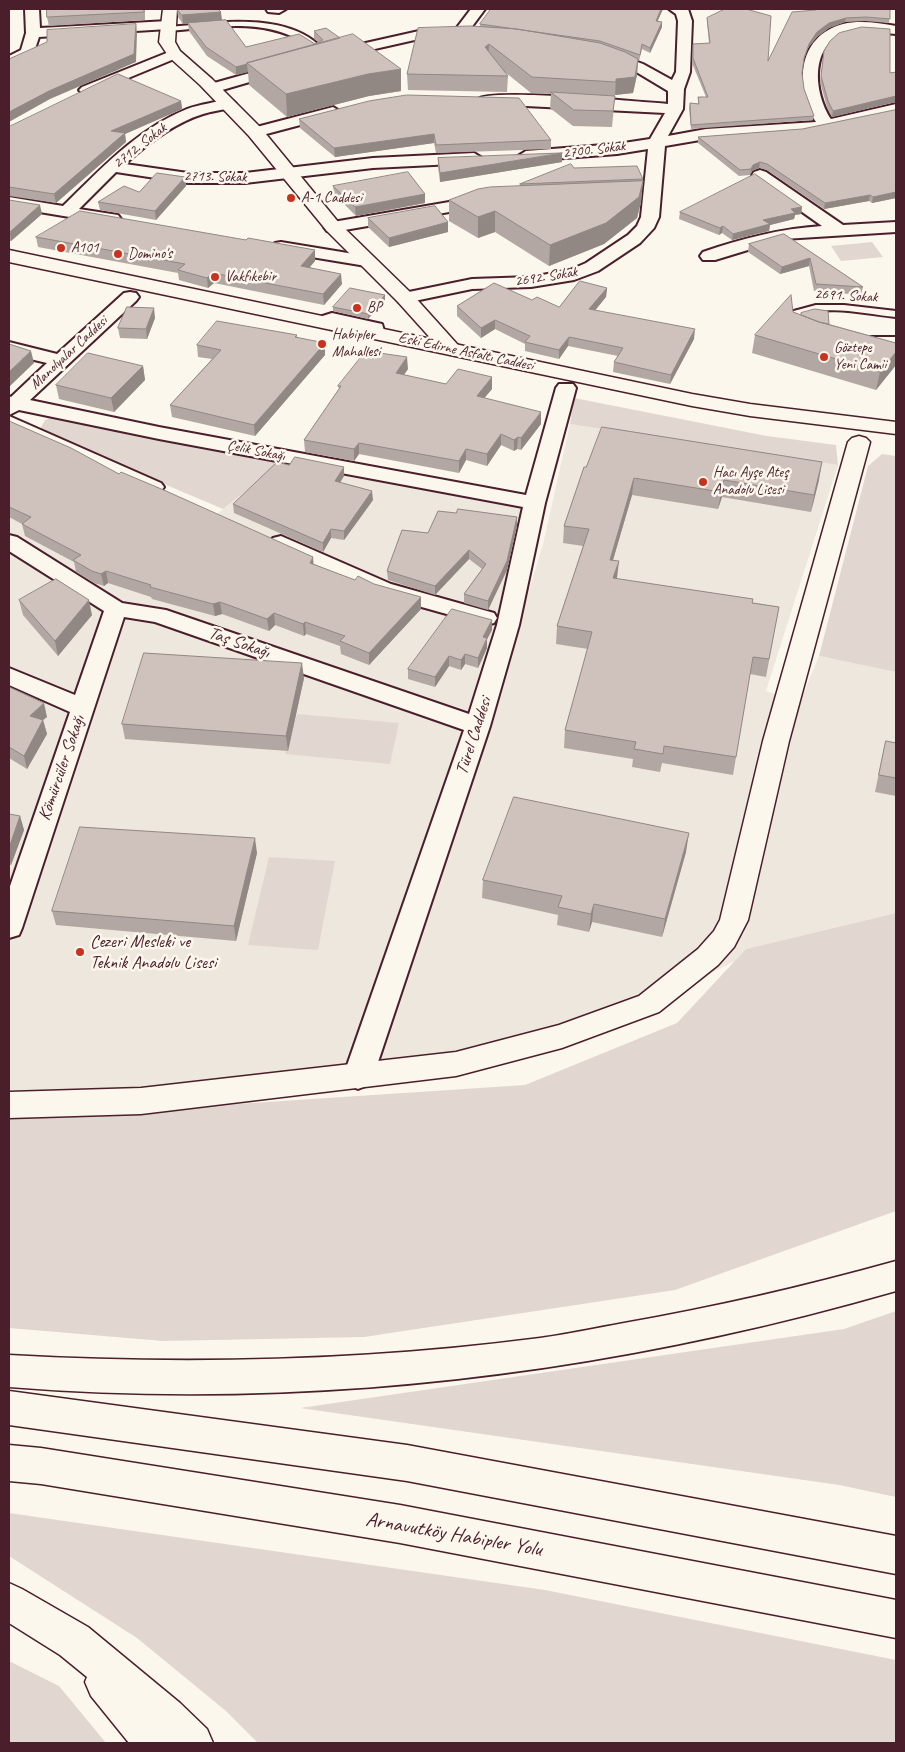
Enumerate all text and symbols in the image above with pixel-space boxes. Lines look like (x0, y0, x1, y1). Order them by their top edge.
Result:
street label: 2712. Sokak (110, 120, 170, 172)
street label: 2700. Sokak (562, 137, 626, 163)
street label: 2713. Sokak (183, 167, 247, 187)
place label: A-1 Caddesi (301, 189, 362, 207)
marker: A-1 Caddesi (285, 192, 297, 204)
place label: A101 (71, 239, 99, 257)
marker: A101 (55, 242, 67, 254)
place label: Domino's (128, 245, 172, 263)
marker: Domino's (112, 248, 124, 260)
street label: 2692. Sokak (513, 263, 579, 291)
place label: Vakfıkebir (225, 268, 276, 286)
marker: Vakfıkebir (209, 271, 221, 283)
street label: 2691. Sokak (814, 285, 878, 307)
place label: BP (367, 299, 382, 317)
marker: BP (351, 302, 363, 314)
street label: Manolyalar Caddesi (26, 312, 112, 394)
place label: Habipler Mahallesi (332, 326, 380, 361)
street label: Eski Edirne Asfaltı Caddesi (397, 329, 535, 375)
marker: Habipler Mahallesi (316, 338, 328, 350)
place label: Göztepe Yeni Camii (834, 339, 886, 374)
marker: Göztepe Yeni Camii (818, 351, 830, 363)
street label: Çelik Sokağı (225, 437, 287, 465)
place label: Hacı Ayşe Ateş Anadolu Lisesi (713, 464, 788, 499)
marker: Hacı Ayşe Ateş Anadolu Lisesi (697, 476, 709, 488)
street label: Taş Sokağı (205, 622, 273, 664)
street label: Türel Caddesi (451, 694, 497, 778)
street label: Kömürcüler Sokağı (34, 713, 90, 823)
place label: Cezeri Mesleki ve Teknik Anadolu Lisesi (90, 931, 216, 974)
marker: Cezeri Mesleki ve Teknik Anadolu Lisesi (74, 946, 86, 958)
street label: Arnavutköy Habipler Yolu (364, 1507, 544, 1563)

